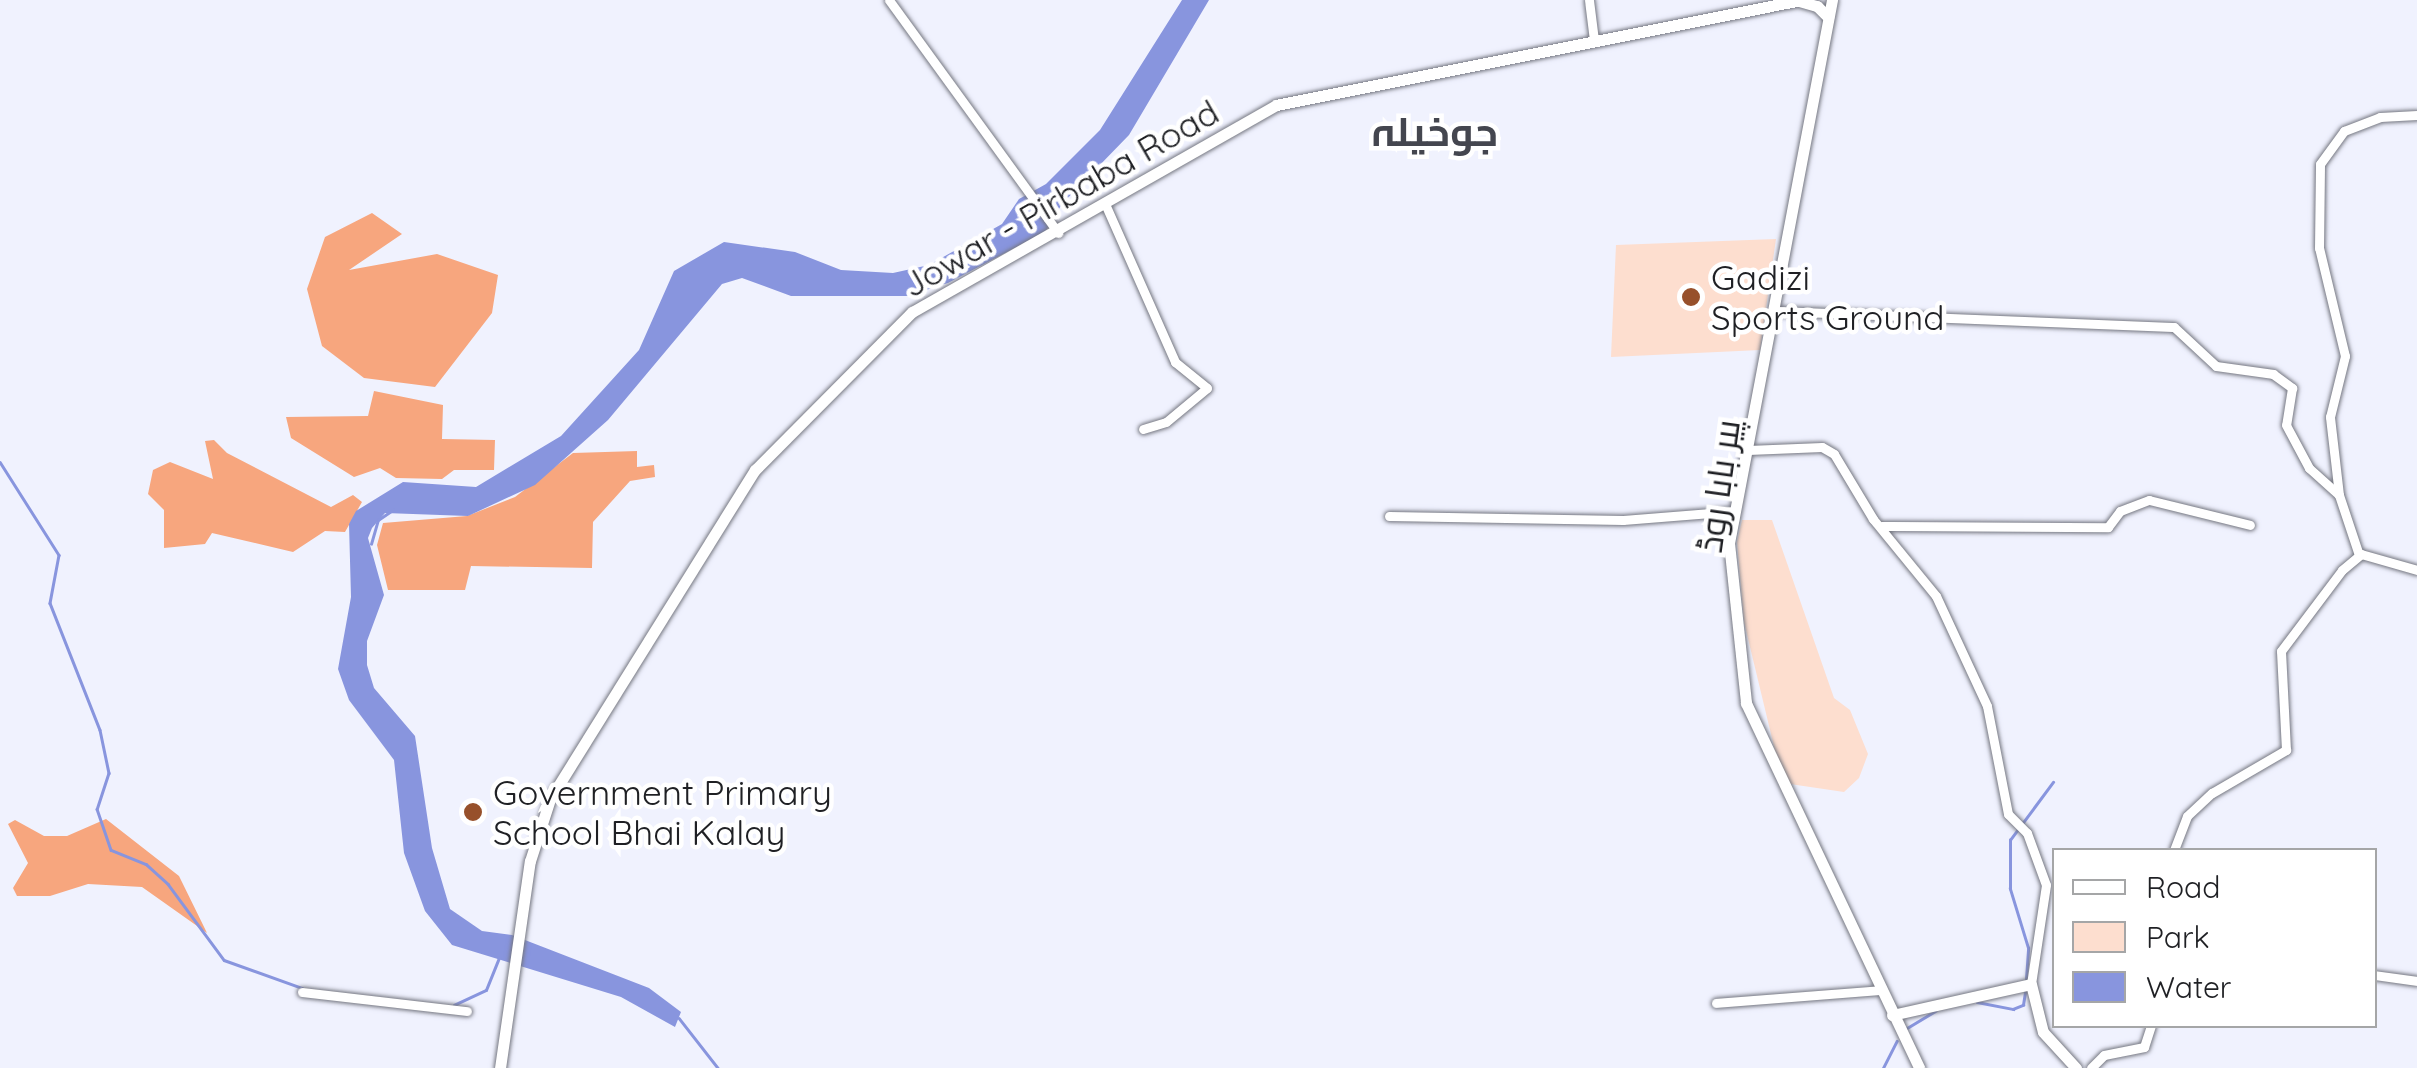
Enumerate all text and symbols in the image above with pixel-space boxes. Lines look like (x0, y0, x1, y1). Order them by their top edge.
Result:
street label: Jowar - Pirbaba Road (894, 90, 1226, 306)
district label: جوخیلہ (1372, 107, 1498, 155)
place label: Gadizi Sports Ground (1711, 256, 1945, 338)
marker: Gadizi Sports Ground (1680, 286, 1702, 308)
street label: پیر بابا روڈ (1688, 417, 1748, 555)
place label: Government Primary School Bhai Kalay (493, 771, 832, 853)
marker: Government Primary School Bhai Kalay (462, 801, 484, 823)
legend (2052, 848, 2377, 1028)
text: Road (2146, 868, 2220, 906)
text: Park (2146, 918, 2210, 956)
text: Water (2146, 968, 2231, 1006)

